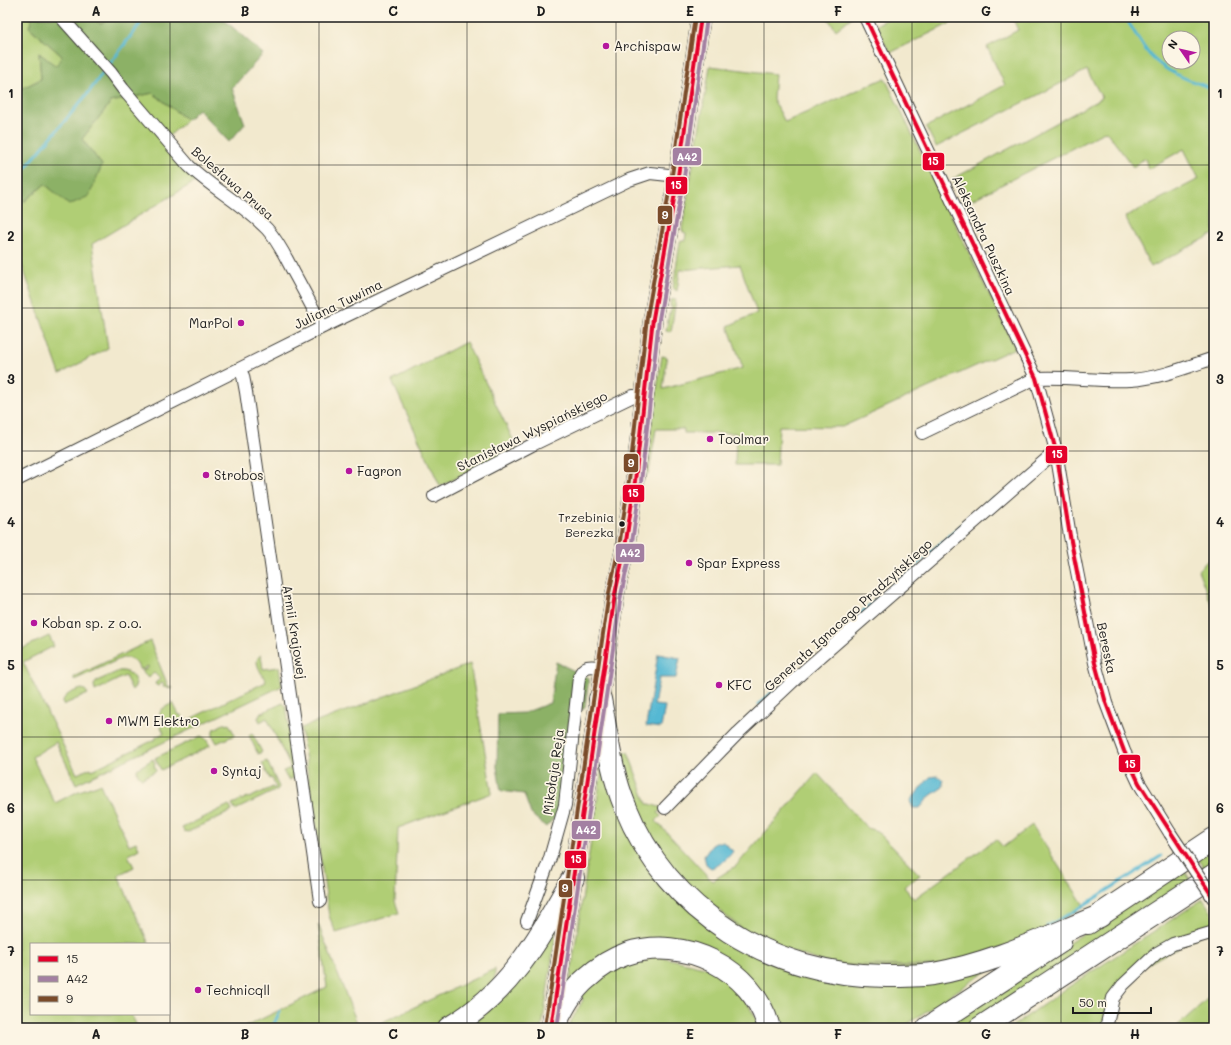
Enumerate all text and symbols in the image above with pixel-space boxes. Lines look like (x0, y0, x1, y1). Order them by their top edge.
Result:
text: A (91, 2, 101, 19)
text: B (241, 2, 250, 19)
text: C (388, 2, 398, 19)
text: D (536, 2, 546, 19)
text: E (686, 2, 694, 19)
text: F (834, 2, 842, 19)
text: G (981, 2, 991, 19)
text: H (1130, 2, 1140, 19)
north arrow (1161, 30, 1201, 70)
text: N (1164, 36, 1181, 52)
place label: Archispaw (614, 37, 681, 54)
marker: Archispaw (601, 41, 611, 51)
text: 1 (8, 84, 14, 101)
text: 1 (1217, 84, 1223, 101)
street label: Bolesława Prusa (189, 142, 278, 223)
line badge: A42 (672, 147, 702, 166)
text: A42 (677, 149, 697, 164)
line badge: 15 (922, 152, 945, 171)
text: 15 (927, 153, 939, 168)
street label: Aleksandra Puszkina (949, 172, 1020, 298)
line badge: 15 (665, 176, 688, 195)
text: 15 (670, 177, 682, 192)
line badge: 9 (657, 205, 673, 225)
text: 9 (662, 207, 669, 222)
text: 2 (7, 227, 15, 244)
text: 2 (1216, 227, 1224, 244)
street label: Juliana Tuwima (291, 275, 385, 332)
place label: MarPol (189, 314, 233, 331)
marker: MarPol (236, 318, 246, 328)
text: 3 (7, 370, 15, 387)
text: 3 (1216, 370, 1224, 387)
street label: Stanisława Wyspiańskiego (454, 387, 610, 474)
place label: Toolmar (718, 430, 769, 447)
marker: Toolmar (705, 434, 715, 444)
line badge: 15 (1045, 445, 1068, 464)
text: 15 (1051, 446, 1063, 461)
line badge: 9 (623, 453, 639, 473)
text: 9 (628, 455, 635, 470)
place label: Fagron (357, 462, 401, 479)
place label: Strobos (214, 466, 264, 483)
marker: Fagron (344, 466, 354, 476)
marker: Strobos (201, 470, 211, 480)
line badge: 15 (622, 484, 645, 503)
text: 15 (627, 485, 639, 500)
place label: Trzebinia Berezka (558, 509, 614, 540)
text: 4 (7, 513, 15, 530)
text: 4 (1216, 513, 1224, 530)
marker: Trzebinia Berezka (617, 519, 627, 529)
street label: Generała Ignacego Prądzyńskiego (760, 535, 935, 695)
line badge: A42 (615, 543, 645, 563)
text: A42 (620, 545, 640, 560)
place label: Spar Express (697, 554, 780, 571)
marker: Spar Express (684, 558, 694, 568)
street label: Armii Krajowej (280, 584, 311, 680)
place label: Koban sp. z o.o. (42, 614, 142, 631)
marker: Koban sp. z o.o. (29, 618, 39, 628)
street label: Bereska (1094, 621, 1121, 675)
text: 5 (7, 656, 15, 673)
text: 5 (1216, 656, 1224, 673)
place label: KFC (727, 676, 751, 693)
marker: KFC (714, 680, 724, 690)
place label: MWM Elektro (117, 712, 199, 729)
marker: MWM Elektro (104, 716, 114, 726)
street label: Mikołaja Reja (538, 728, 567, 816)
line badge: 15 (1118, 754, 1141, 773)
text: 15 (1124, 756, 1136, 771)
place label: Syntaj (222, 762, 262, 779)
marker: Syntaj (209, 766, 219, 776)
text: 6 (7, 799, 15, 816)
text: 6 (1216, 799, 1224, 816)
line badge: A42 (571, 820, 601, 840)
text: A42 (576, 822, 596, 837)
line badge: 15 (564, 850, 587, 869)
text: 15 (570, 851, 582, 866)
line badge: 9 (558, 879, 573, 898)
text: 9 (562, 880, 569, 895)
text: 7 (7, 942, 15, 959)
text: 7 (1216, 942, 1224, 959)
legend (30, 943, 170, 1015)
text: 15 (66, 950, 78, 966)
text: A42 (66, 970, 88, 986)
place label: Technicqll (206, 981, 270, 998)
marker: Technicqll (193, 985, 203, 995)
scale bar (1073, 989, 1151, 1015)
text: 9 (66, 990, 73, 1006)
text: 50 m (1079, 994, 1107, 1010)
text: A (91, 1025, 101, 1042)
text: B (241, 1025, 250, 1042)
text: C (388, 1025, 398, 1042)
text: D (536, 1025, 546, 1042)
text: E (686, 1025, 694, 1042)
text: F (834, 1025, 842, 1042)
text: G (981, 1025, 991, 1042)
text: H (1130, 1025, 1140, 1042)

